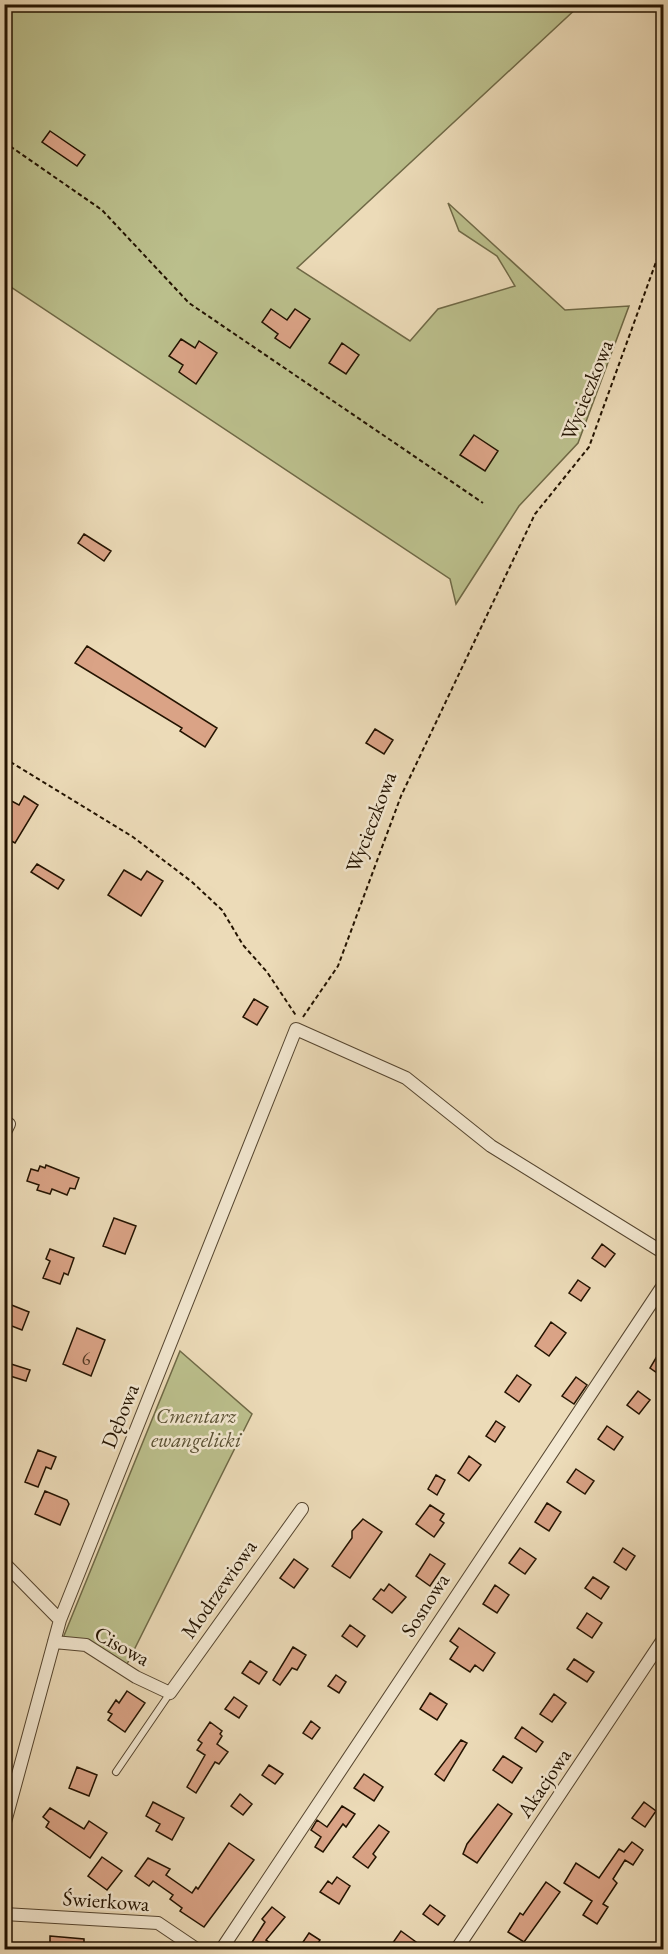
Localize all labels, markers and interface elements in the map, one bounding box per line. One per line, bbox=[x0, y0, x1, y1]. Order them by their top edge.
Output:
street label: Wycieczkowa bbox=[554, 335, 619, 444]
street label: Wycieczkowa bbox=[339, 767, 402, 876]
house number: 6 bbox=[82, 1347, 91, 1370]
street label: Dębowa bbox=[94, 1379, 145, 1452]
park label: Cmentarz ewangelicki bbox=[151, 1402, 242, 1453]
street label: Modrzewiowa bbox=[175, 1533, 263, 1643]
street label: Sosnowa bbox=[394, 1567, 455, 1642]
street label: Cisowa bbox=[90, 1619, 155, 1672]
street label: Akacjowa bbox=[510, 1742, 577, 1823]
street label: Świerkowa bbox=[62, 1884, 151, 1917]

